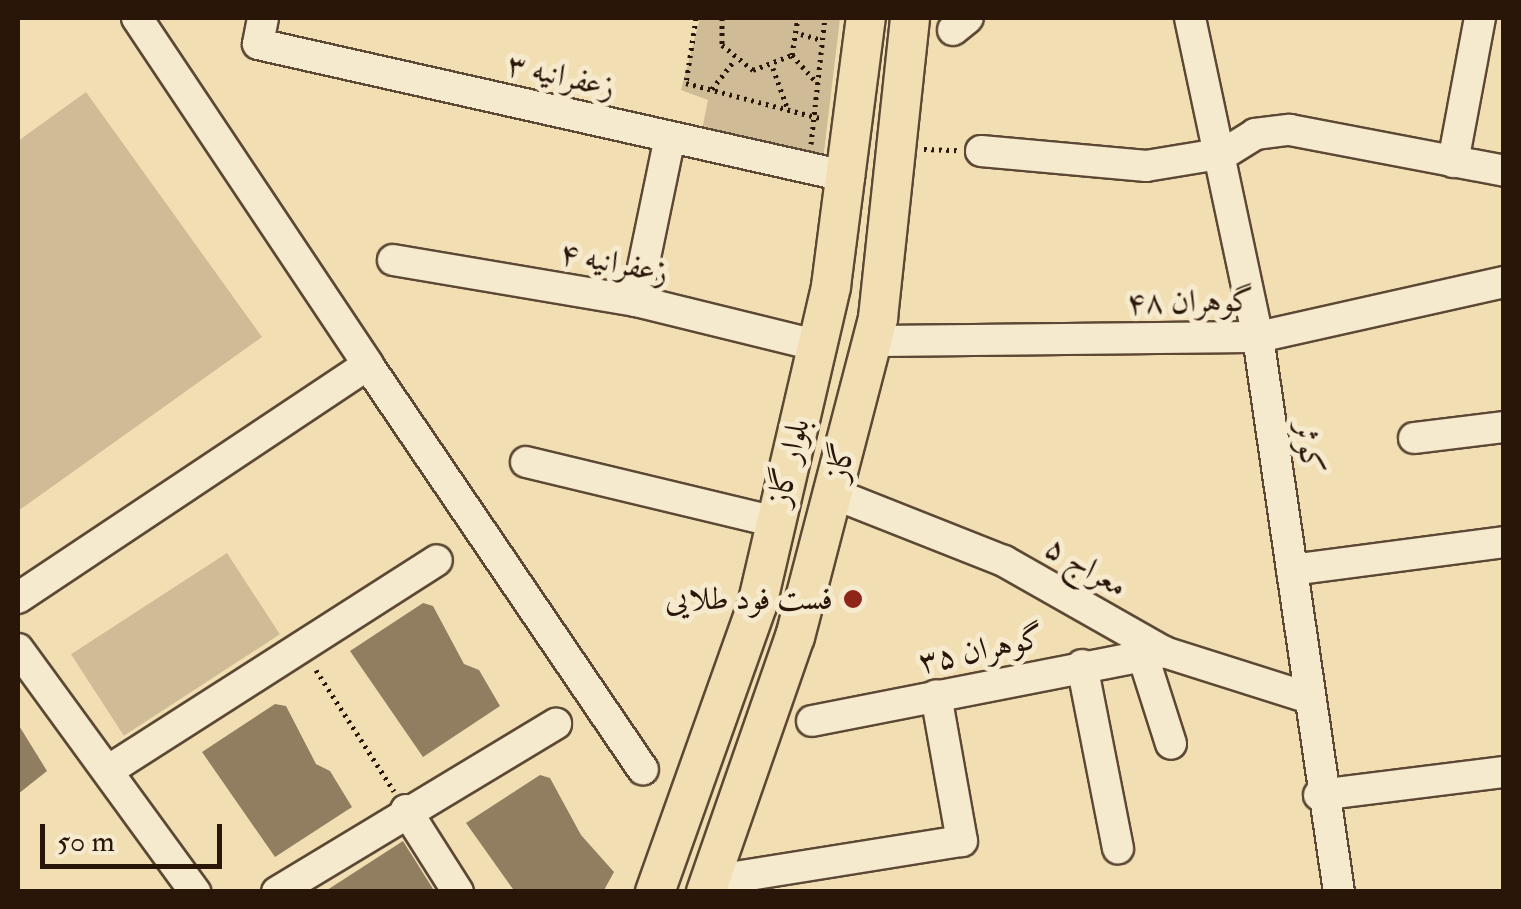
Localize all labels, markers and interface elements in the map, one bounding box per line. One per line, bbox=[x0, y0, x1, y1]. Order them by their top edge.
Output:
street label: زعفرانیه ۳ bbox=[503, 45, 619, 107]
street label: زعفرانیه ۴ bbox=[556, 234, 672, 292]
street label: گوهران ۴۸ bbox=[1126, 282, 1254, 322]
street label: بلوار گاز bbox=[760, 414, 818, 510]
street label: کوثر bbox=[1286, 420, 1332, 476]
street label: گاز bbox=[818, 439, 864, 485]
street label: معراج ۵ bbox=[1038, 528, 1134, 606]
place label: فست فود طلایی bbox=[665, 580, 833, 618]
marker: فست فود طلایی bbox=[842, 588, 864, 610]
street label: گوهران ۳۵ bbox=[915, 618, 1047, 682]
scale bar bbox=[45, 804, 228, 866]
text: 50 m bbox=[57, 823, 115, 860]

